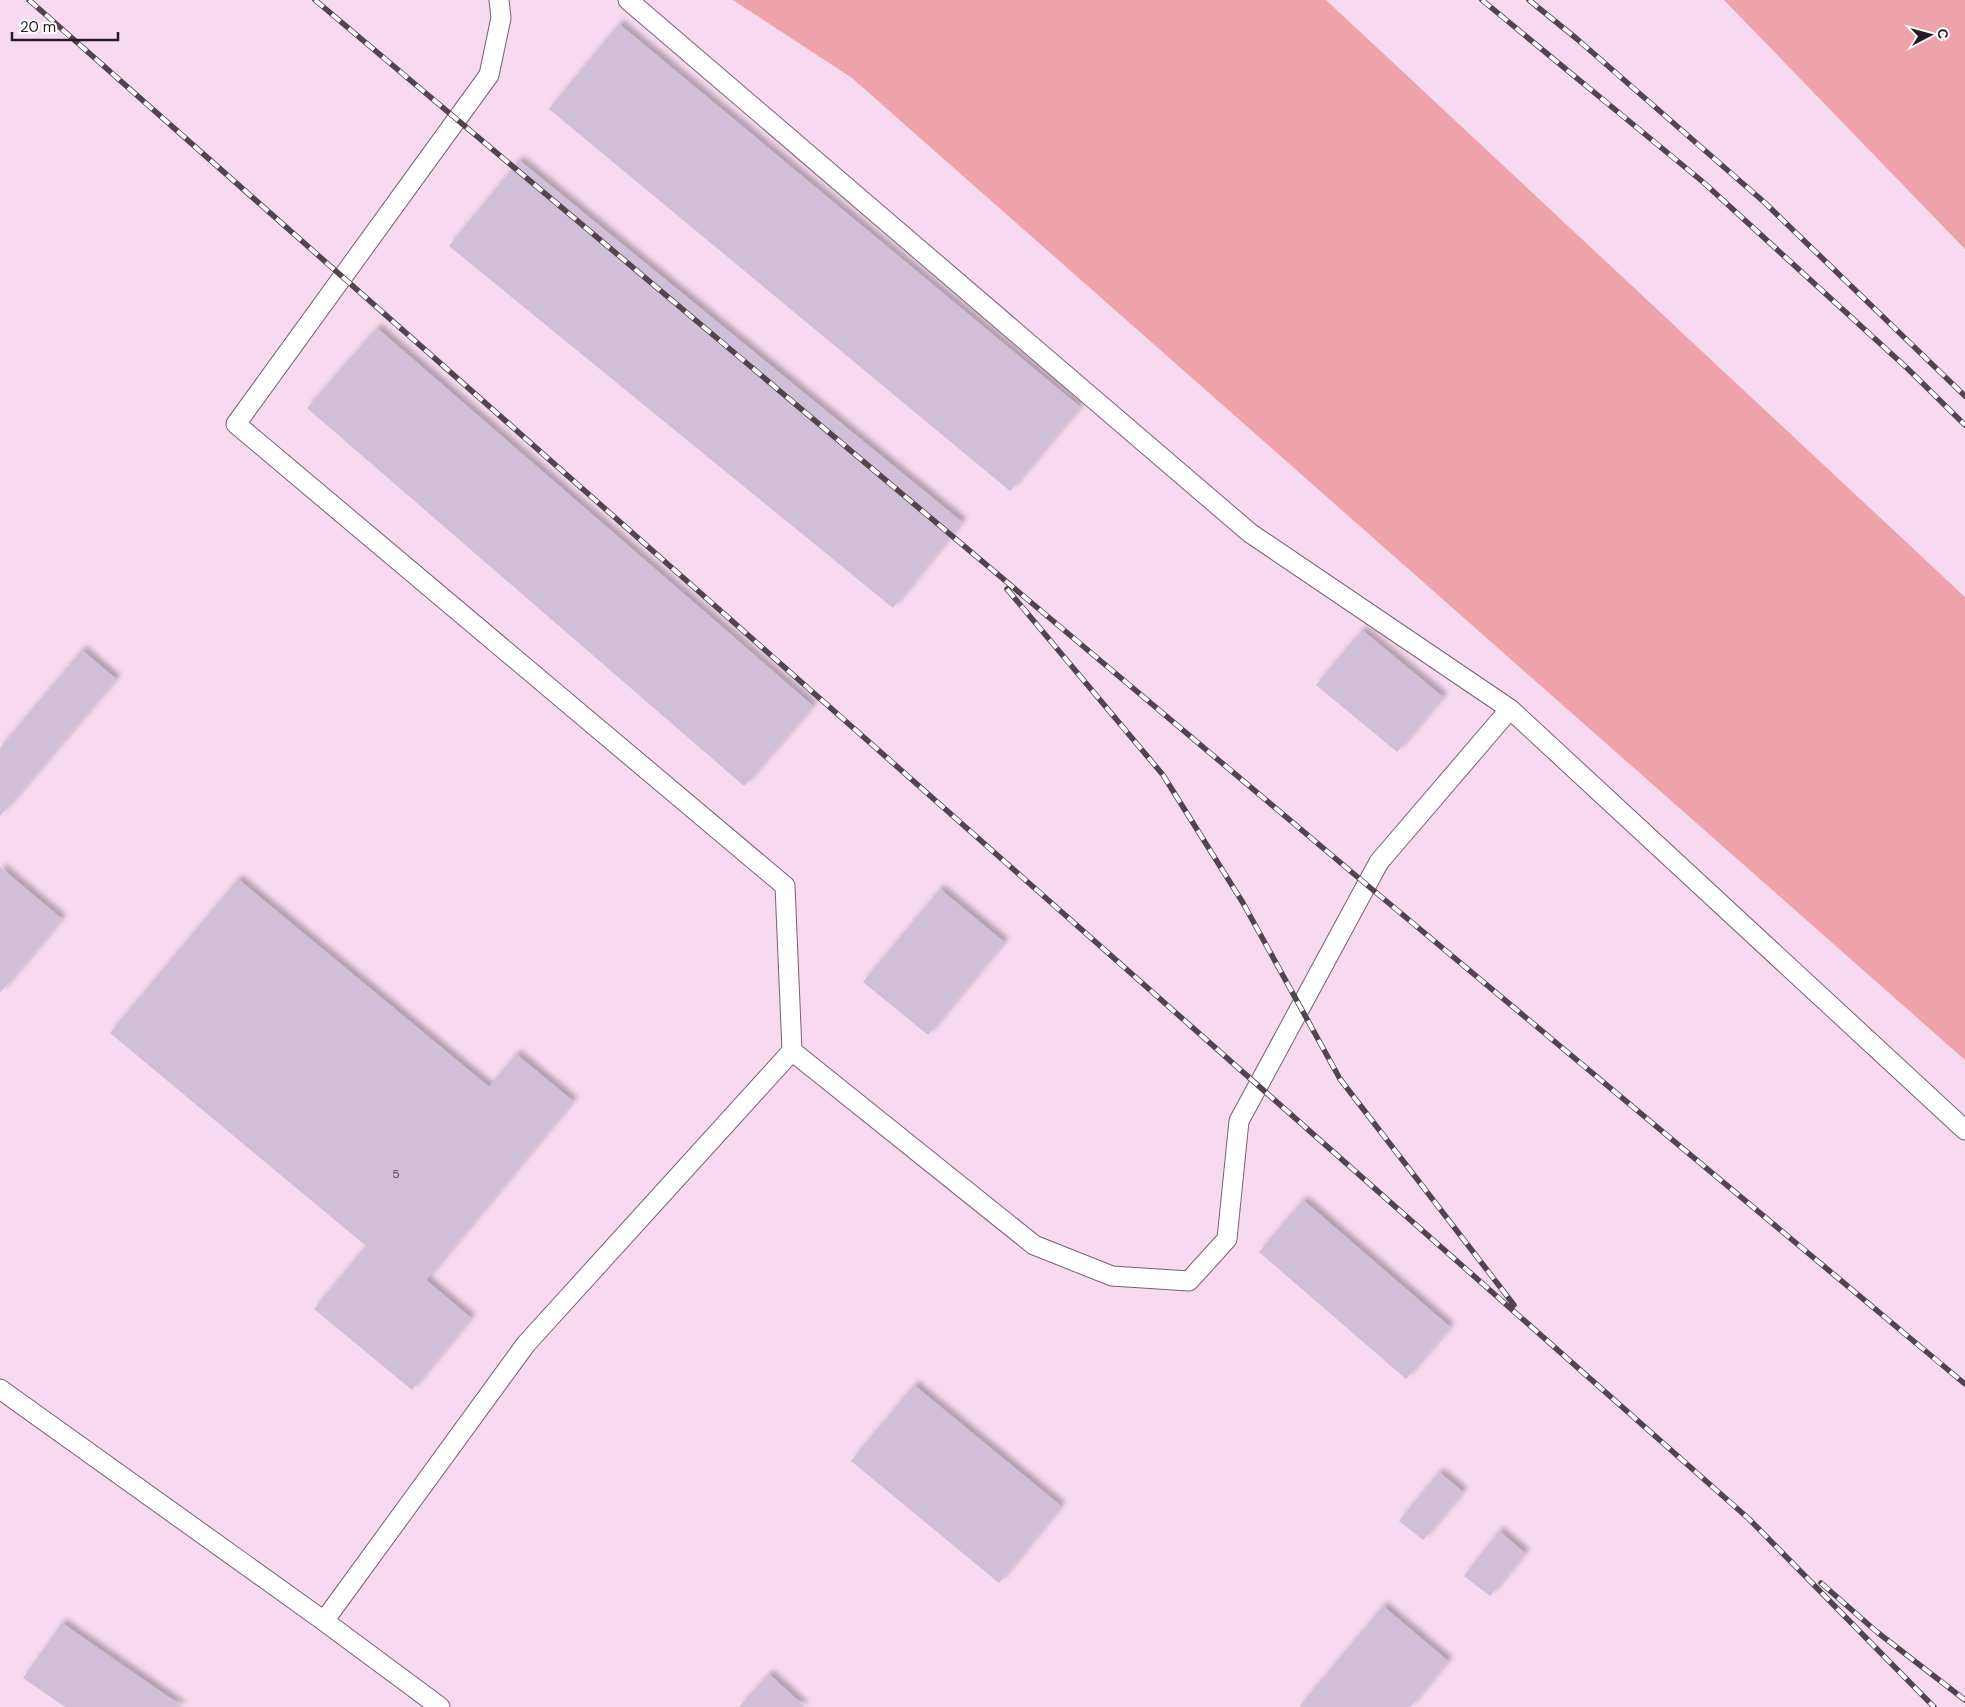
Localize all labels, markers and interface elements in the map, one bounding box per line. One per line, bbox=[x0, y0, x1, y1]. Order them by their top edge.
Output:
scale bar bbox=[12, 10, 119, 42]
north arrow bbox=[1905, 10, 1955, 60]
text: 20 m bbox=[20, 17, 56, 37]
text: С bbox=[1933, 28, 1952, 40]
house number: 5 bbox=[392, 1166, 400, 1182]

